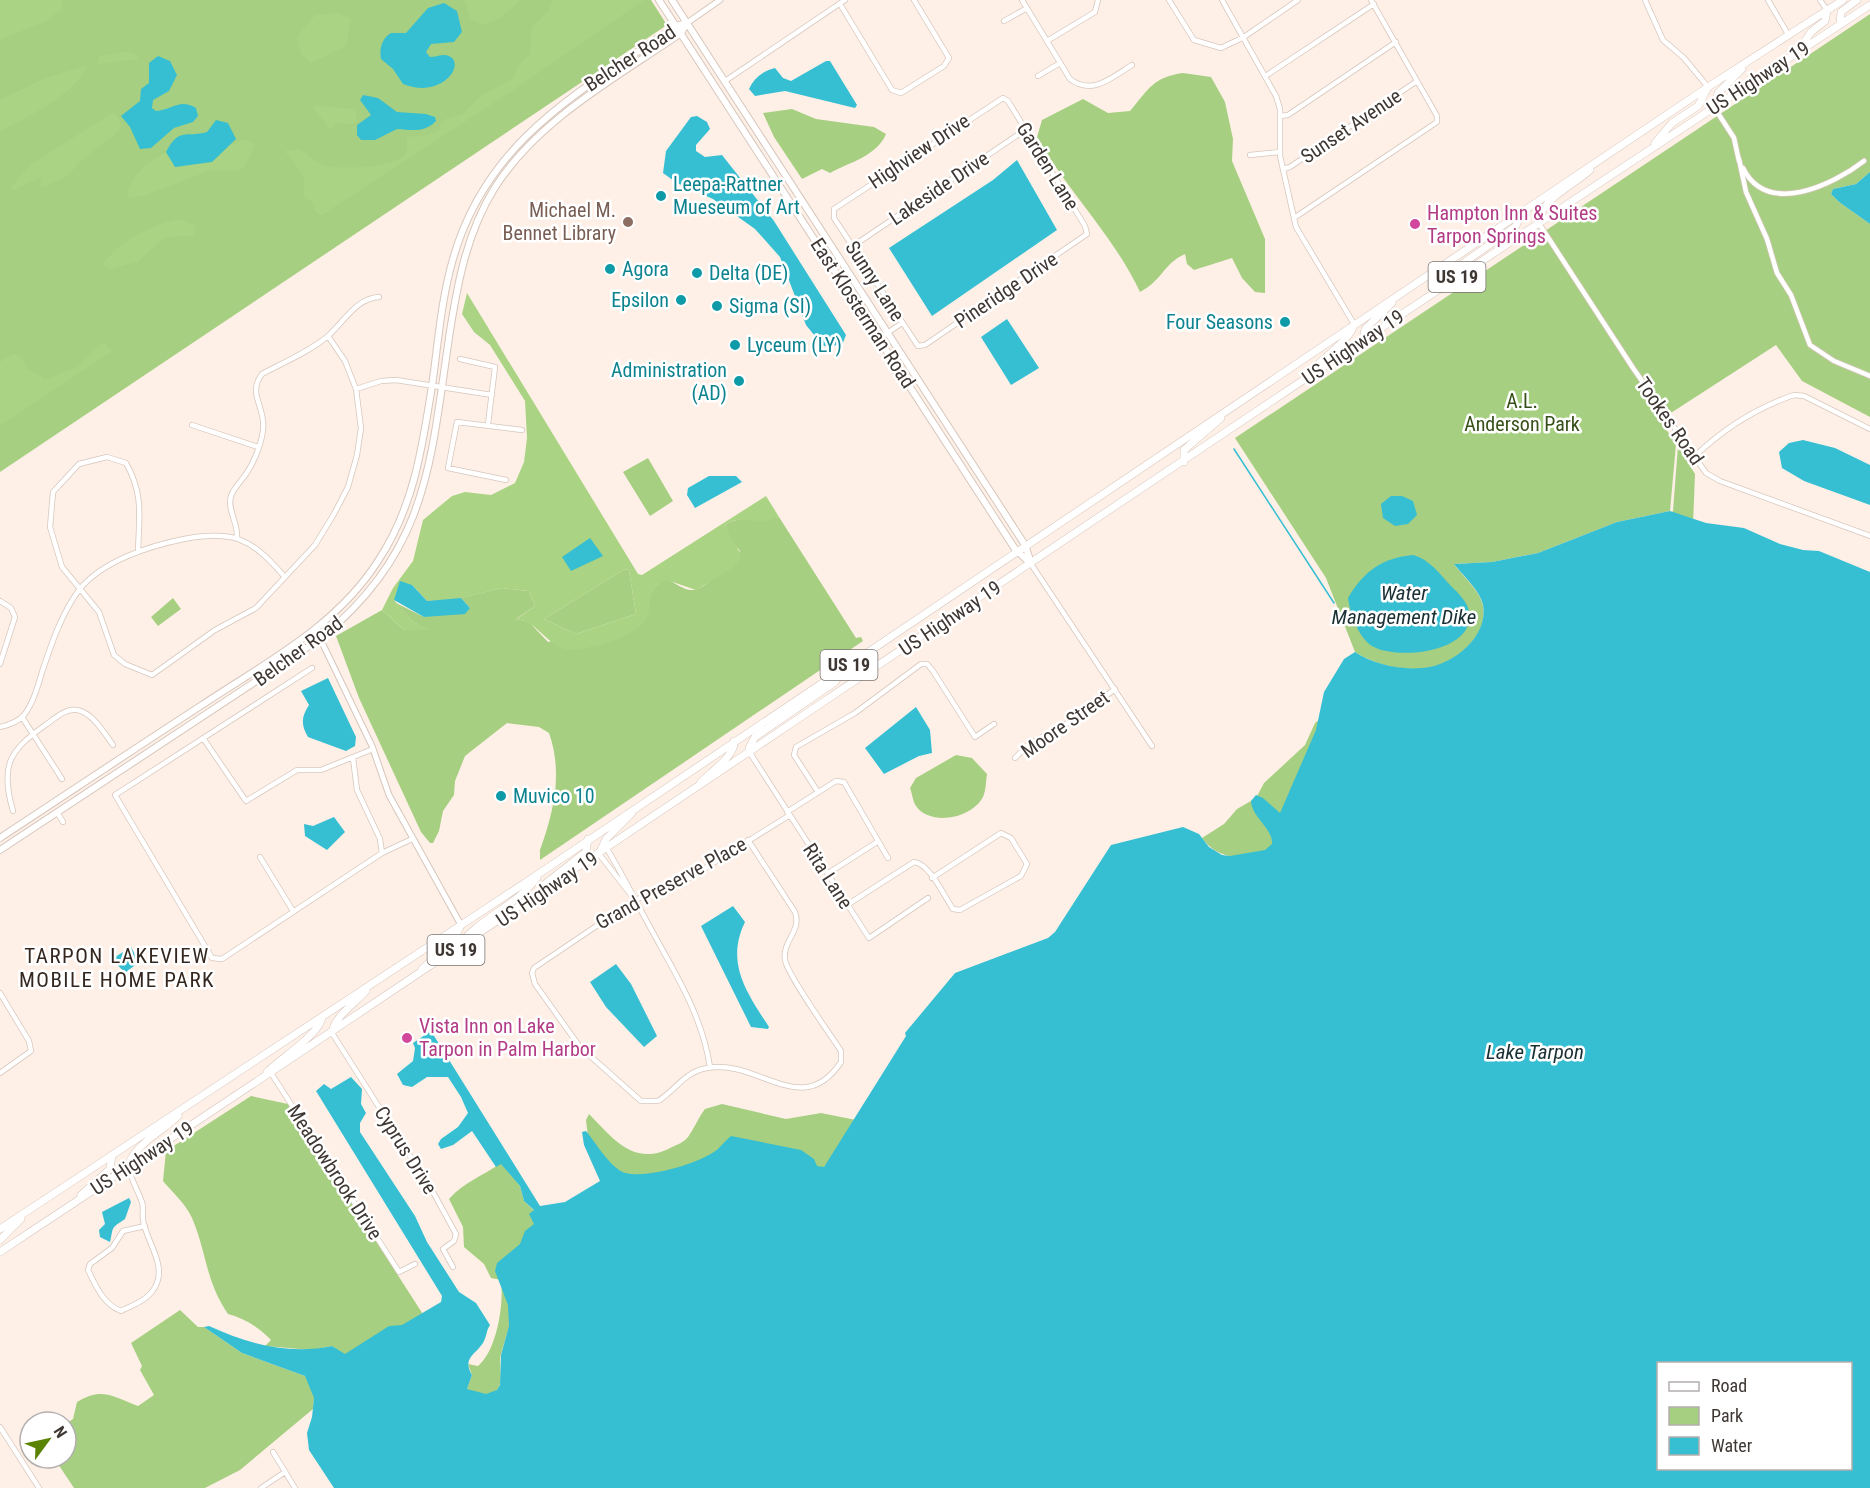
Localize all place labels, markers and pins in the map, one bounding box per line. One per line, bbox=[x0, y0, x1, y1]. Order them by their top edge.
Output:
place label: Leepa-Rattner Mueseum of Art bbox=[673, 172, 800, 219]
marker: Leepa-Rattner Mueseum of Art bbox=[654, 189, 668, 203]
place label: Michael M. Bennet Library bbox=[503, 198, 616, 245]
place label: Hampton Inn & Suites Tarpon Springs bbox=[1427, 201, 1597, 248]
marker: Michael M. Bennet Library bbox=[621, 215, 635, 229]
marker: Hampton Inn & Suites Tarpon Springs bbox=[1408, 217, 1422, 231]
place label: Agora bbox=[622, 257, 669, 281]
place label: Delta (DE) bbox=[709, 261, 788, 285]
marker: Agora bbox=[603, 262, 617, 276]
marker: Delta (DE) bbox=[690, 266, 704, 280]
place label: Epsilon bbox=[611, 288, 669, 312]
marker: Epsilon bbox=[674, 293, 688, 307]
place label: Sigma (SI) bbox=[729, 294, 811, 318]
marker: Sigma (SI) bbox=[710, 299, 724, 313]
place label: Four Seasons bbox=[1166, 310, 1273, 334]
marker: Four Seasons bbox=[1278, 315, 1292, 329]
place label: Lyceum (LY) bbox=[747, 333, 842, 357]
marker: Lyceum (LY) bbox=[728, 338, 742, 352]
place label: Administration (AD) bbox=[611, 358, 727, 405]
marker: Administration (AD) bbox=[732, 374, 746, 388]
place label: Muvico 10 bbox=[513, 784, 595, 808]
marker: Muvico 10 bbox=[494, 789, 508, 803]
place label: Vista Inn on Lake Tarpon in Palm Harbor bbox=[419, 1014, 596, 1061]
marker: Vista Inn on Lake Tarpon in Palm Harbor bbox=[400, 1031, 414, 1045]

